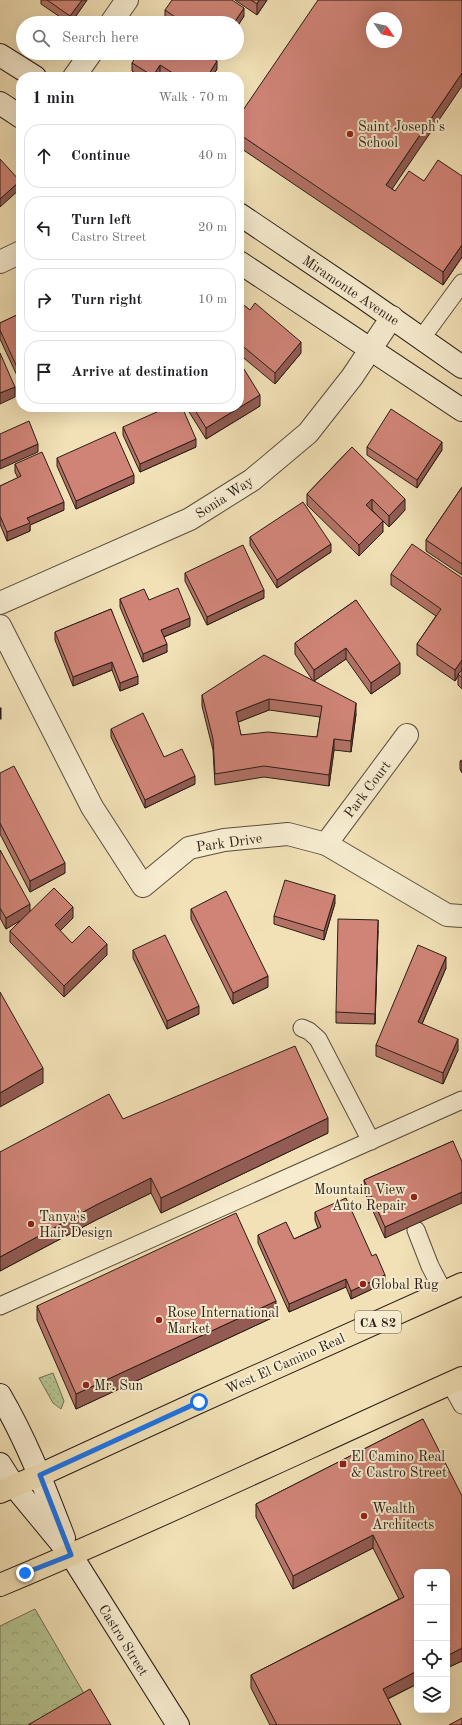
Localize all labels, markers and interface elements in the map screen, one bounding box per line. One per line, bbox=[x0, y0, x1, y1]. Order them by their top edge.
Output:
north arrow bbox=[366, 12, 402, 48]
search box bbox=[16, 16, 244, 60]
icon: search bbox=[30, 27, 52, 49]
text: Search here bbox=[62, 31, 139, 46]
text: 1 min bbox=[32, 90, 75, 107]
text: Walk · 70 m bbox=[159, 91, 228, 104]
place label: Saint Joseph's School bbox=[358, 120, 445, 150]
marker: Saint Joseph's School bbox=[345, 129, 355, 139]
icon: ahead bbox=[33, 145, 55, 167]
text: Continue bbox=[71, 149, 130, 164]
text: 40 m bbox=[198, 149, 227, 162]
text: Turn left bbox=[71, 213, 131, 228]
icon: left bbox=[33, 217, 55, 239]
text: 20 m bbox=[198, 221, 227, 234]
text: Castro Street bbox=[71, 231, 146, 244]
street label: Miramonte Avenue bbox=[299, 253, 401, 328]
icon: right bbox=[33, 289, 55, 311]
text: Turn right bbox=[71, 293, 142, 308]
text: 10 m bbox=[198, 293, 227, 306]
icon: arrive bbox=[33, 361, 55, 383]
text: Arrive at destination bbox=[71, 365, 209, 380]
street label: Sonia Way bbox=[193, 474, 256, 522]
street label: Park Court bbox=[342, 758, 394, 821]
street label: Park Drive bbox=[195, 831, 263, 855]
place label: Mountain View Auto Repair bbox=[314, 1183, 406, 1213]
marker: Mountain View Auto Repair bbox=[409, 1192, 419, 1202]
place label: Tanya's Hair Design bbox=[39, 1210, 113, 1240]
marker: Tanya's Hair Design bbox=[26, 1219, 36, 1229]
place label: Global Rug bbox=[371, 1278, 439, 1292]
marker: Global Rug bbox=[358, 1279, 368, 1289]
place label: Rose International Market bbox=[167, 1306, 279, 1336]
road number: CA 82 bbox=[355, 1311, 401, 1333]
marker: Rose International Market bbox=[154, 1315, 164, 1325]
street label: West El Camino Real bbox=[224, 1331, 347, 1397]
place label: Mr. Sun bbox=[94, 1379, 143, 1393]
marker: Mr. Sun bbox=[81, 1380, 91, 1390]
route start bbox=[190, 1393, 208, 1411]
place label: El Camino Real & Castro Street bbox=[351, 1450, 447, 1480]
marker: El Camino Real & Castro Street bbox=[338, 1459, 348, 1469]
place label: Wealth Architects bbox=[372, 1502, 434, 1532]
marker: Wealth Architects bbox=[359, 1511, 369, 1521]
route end bbox=[16, 1564, 34, 1582]
map controls bbox=[414, 1569, 450, 1713]
button: + bbox=[414, 1569, 450, 1605]
street label: Castro Street bbox=[96, 1602, 151, 1679]
button: − bbox=[414, 1605, 450, 1641]
button: locate bbox=[414, 1641, 450, 1677]
button: layers bbox=[414, 1677, 450, 1713]

